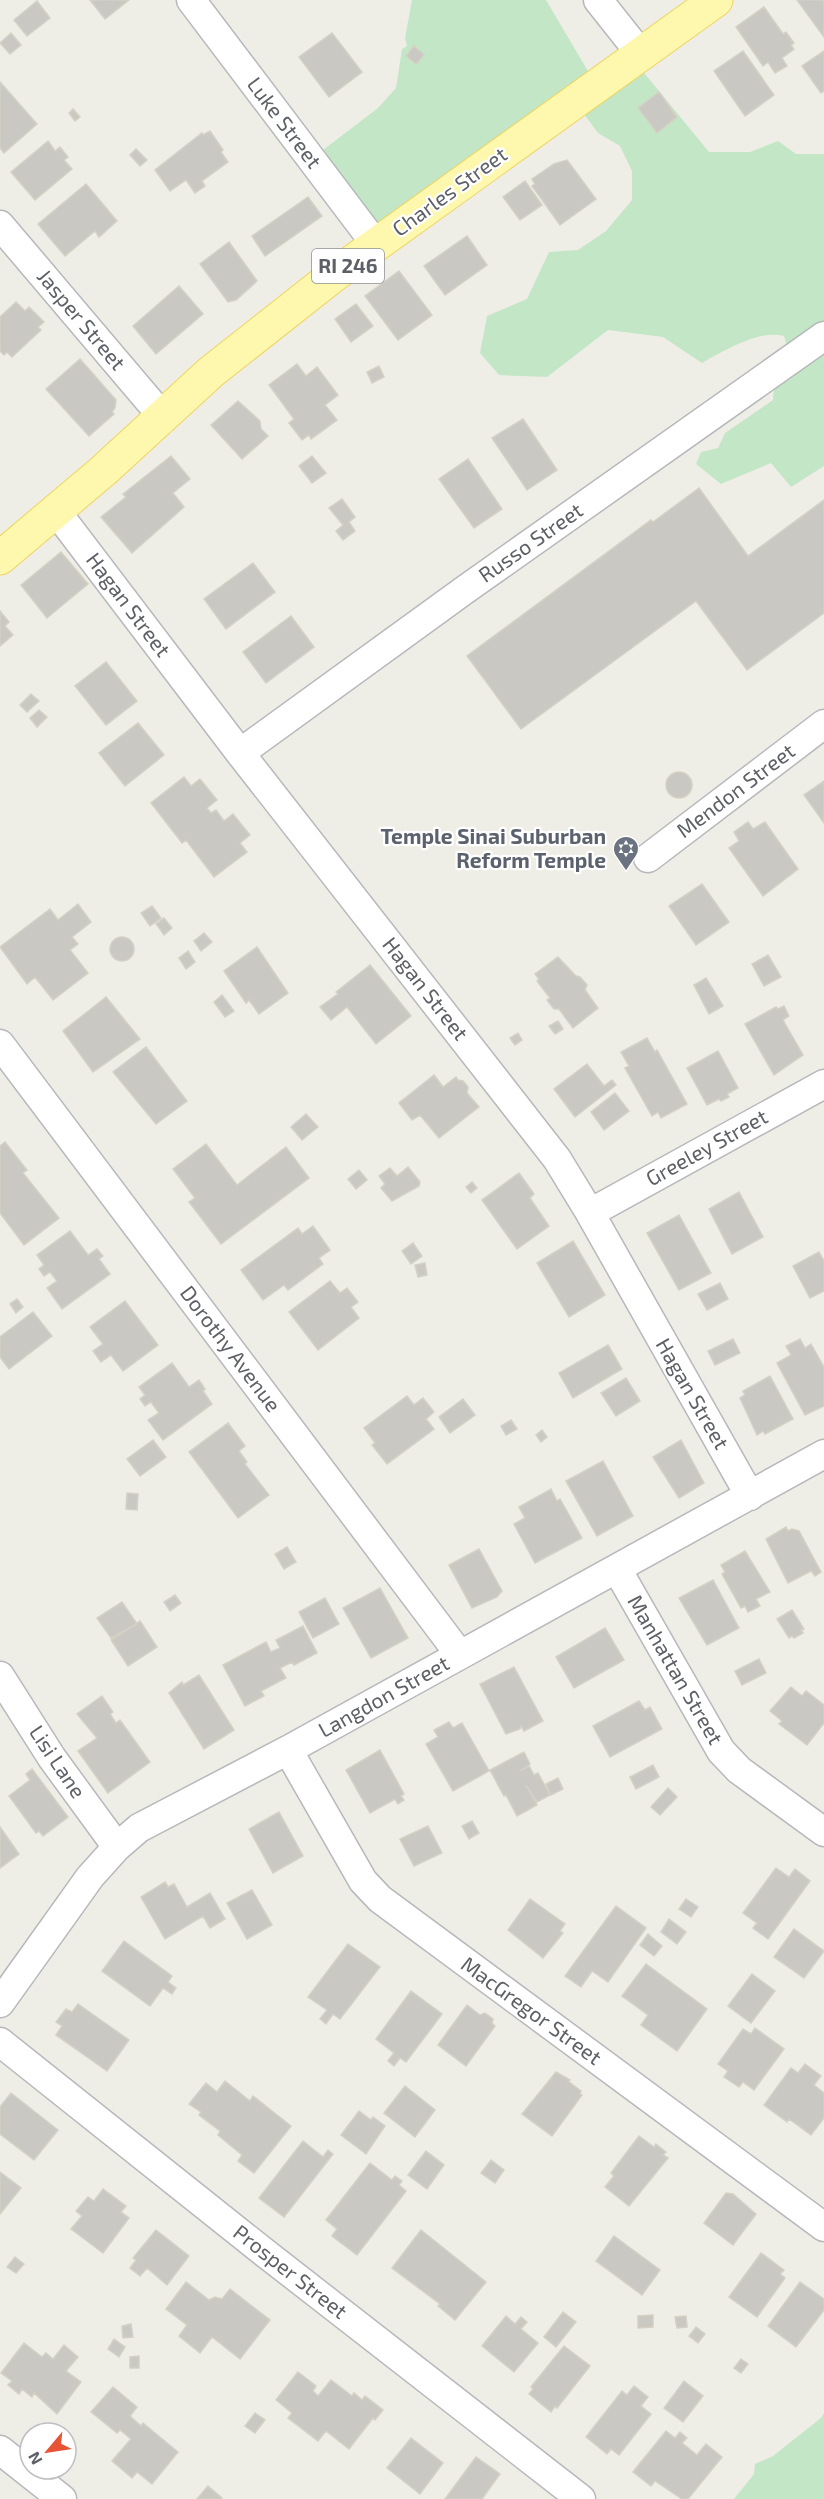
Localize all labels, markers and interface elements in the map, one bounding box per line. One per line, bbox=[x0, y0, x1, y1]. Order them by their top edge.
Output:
street label: Luke Street bbox=[243, 72, 328, 173]
street label: Charles Street bbox=[387, 141, 511, 241]
road number: RI 246 bbox=[312, 249, 384, 283]
street label: Jasper Street bbox=[33, 264, 132, 374]
street label: Russo Street bbox=[473, 497, 587, 587]
street label: Hagan Street bbox=[82, 547, 176, 661]
street label: Mendon Street bbox=[671, 737, 799, 842]
place label: Temple Sinai Suburban Reform Temple bbox=[381, 823, 606, 872]
synagogue icon: Temple Sinai Suburban Reform Temple bbox=[611, 834, 641, 872]
street label: Hagan Street bbox=[378, 932, 474, 1045]
street label: Greeley Street bbox=[641, 1103, 771, 1190]
street label: Dorothy Avenue bbox=[176, 1280, 287, 1416]
street label: Hagan Street bbox=[651, 1333, 735, 1453]
street label: Manhattan Street bbox=[623, 1590, 729, 1749]
street label: Langdon Street bbox=[314, 1650, 453, 1742]
street label: Lisi Lane bbox=[25, 1720, 92, 1802]
street label: MacGregor Street bbox=[457, 1950, 607, 2069]
street label: Prosper Street bbox=[229, 2219, 353, 2323]
north arrow bbox=[18, 2421, 78, 2481]
text: N bbox=[23, 2449, 46, 2468]

